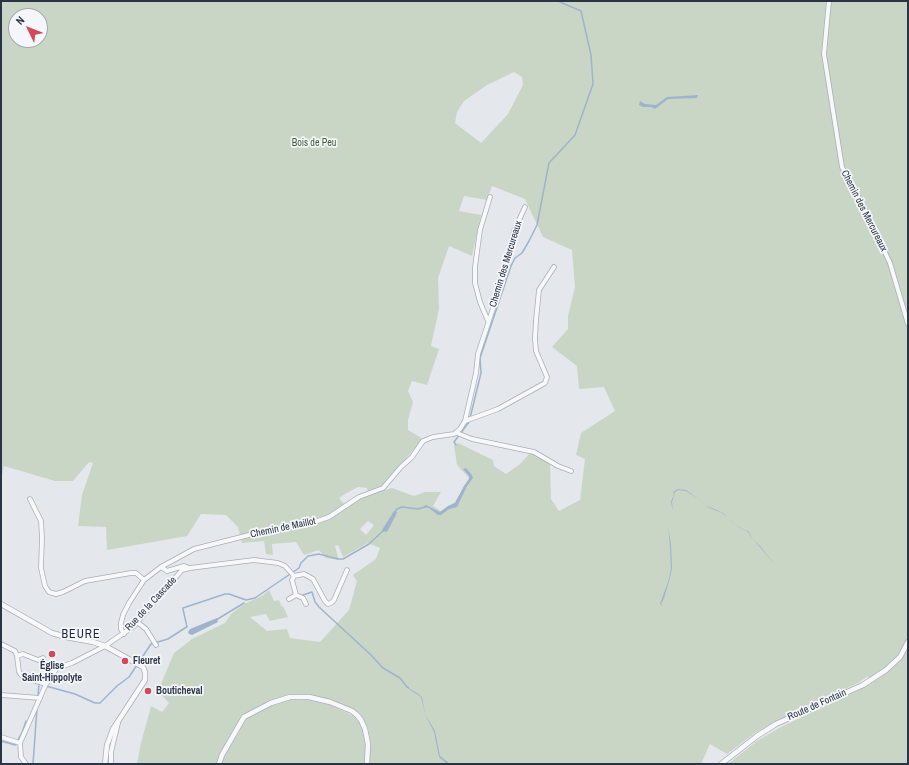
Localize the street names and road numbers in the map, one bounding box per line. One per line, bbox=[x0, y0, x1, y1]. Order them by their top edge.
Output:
street label: Chemin des Mercureaux bbox=[838, 168, 890, 254]
street label: Chemin des Mercureaux bbox=[487, 219, 525, 309]
street label: Chemin de Maillot bbox=[249, 515, 317, 541]
street label: Rue de la Cascade bbox=[123, 574, 179, 634]
street label: Route de Fontain bbox=[786, 687, 848, 723]

